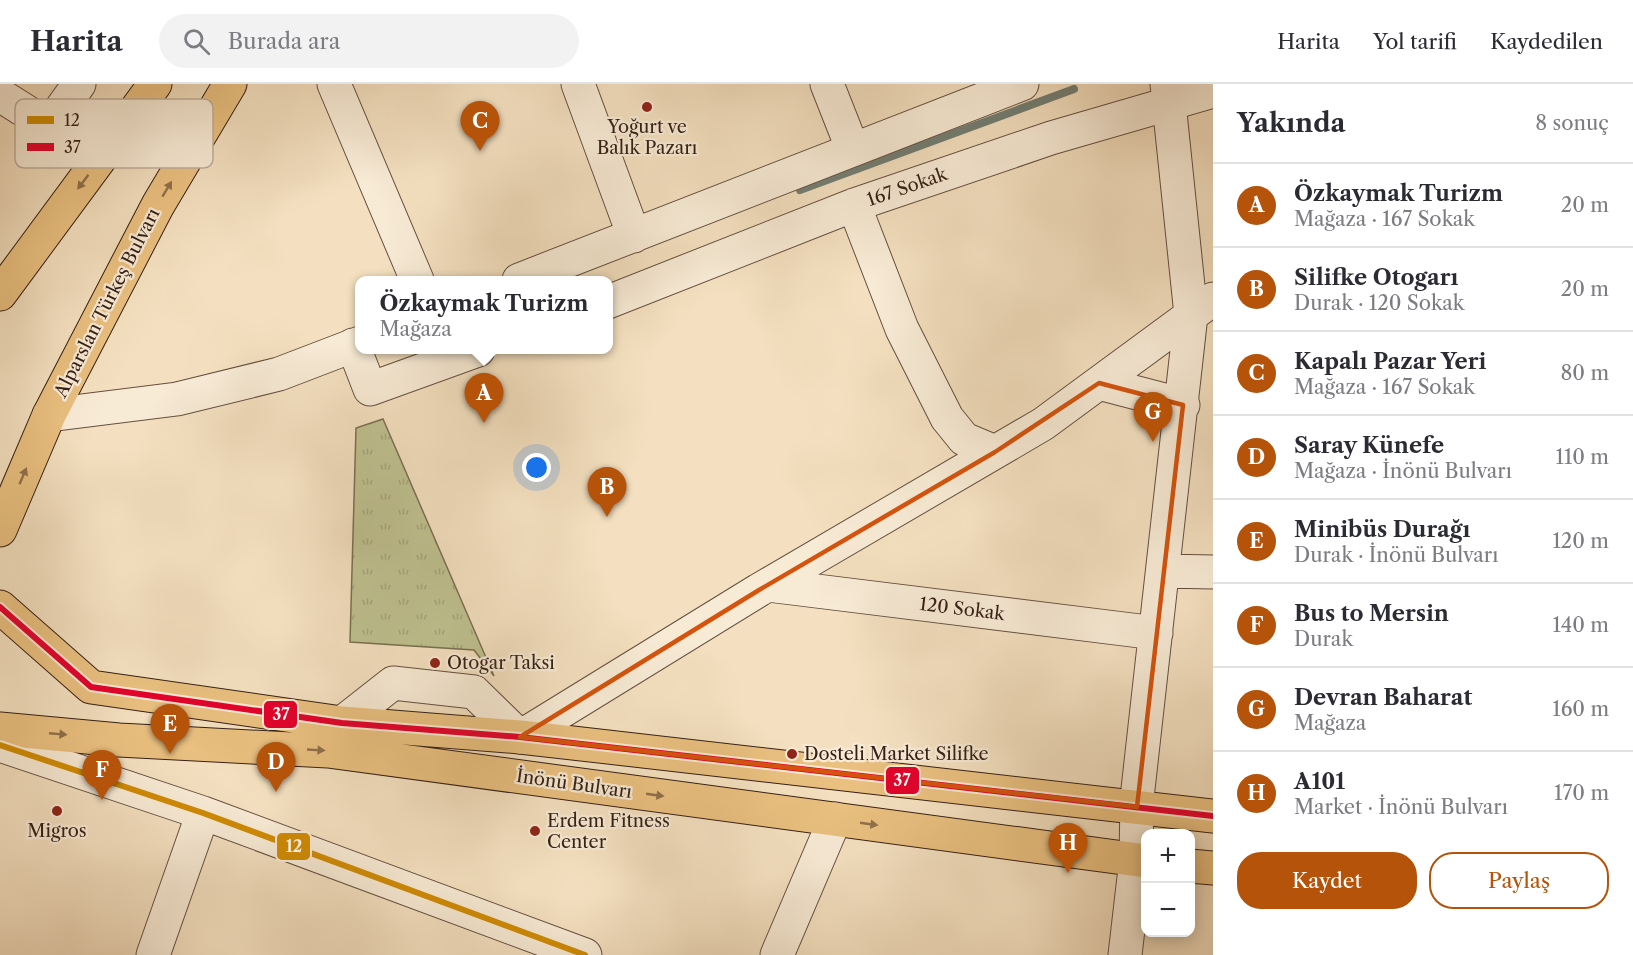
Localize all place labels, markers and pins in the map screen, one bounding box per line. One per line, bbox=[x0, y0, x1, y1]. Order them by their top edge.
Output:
marker: Yoğurt ve Balık Pazarı bbox=[640, 100, 654, 114]
pin: C bbox=[460, 101, 500, 151]
place label: Yoğurt ve Balık Pazarı bbox=[597, 116, 698, 159]
pin: A bbox=[464, 374, 504, 423]
pin: G bbox=[1134, 392, 1172, 442]
pin: B bbox=[588, 468, 626, 517]
place label: Otogar Taksi bbox=[447, 652, 555, 674]
marker: Otogar Taksi bbox=[428, 656, 442, 670]
pin: E bbox=[150, 704, 190, 754]
pin: D bbox=[256, 742, 296, 792]
place label: Dosteli Market Silifke bbox=[804, 743, 989, 765]
marker: Dosteli Market Silifke bbox=[785, 747, 799, 761]
pin: F bbox=[82, 750, 122, 800]
marker: Migros bbox=[50, 804, 64, 818]
place label: Erdem Fitness Center bbox=[547, 810, 670, 853]
place label: Migros bbox=[27, 820, 87, 842]
marker: Erdem Fitness Center bbox=[528, 824, 542, 838]
pin: H bbox=[1048, 824, 1088, 873]

